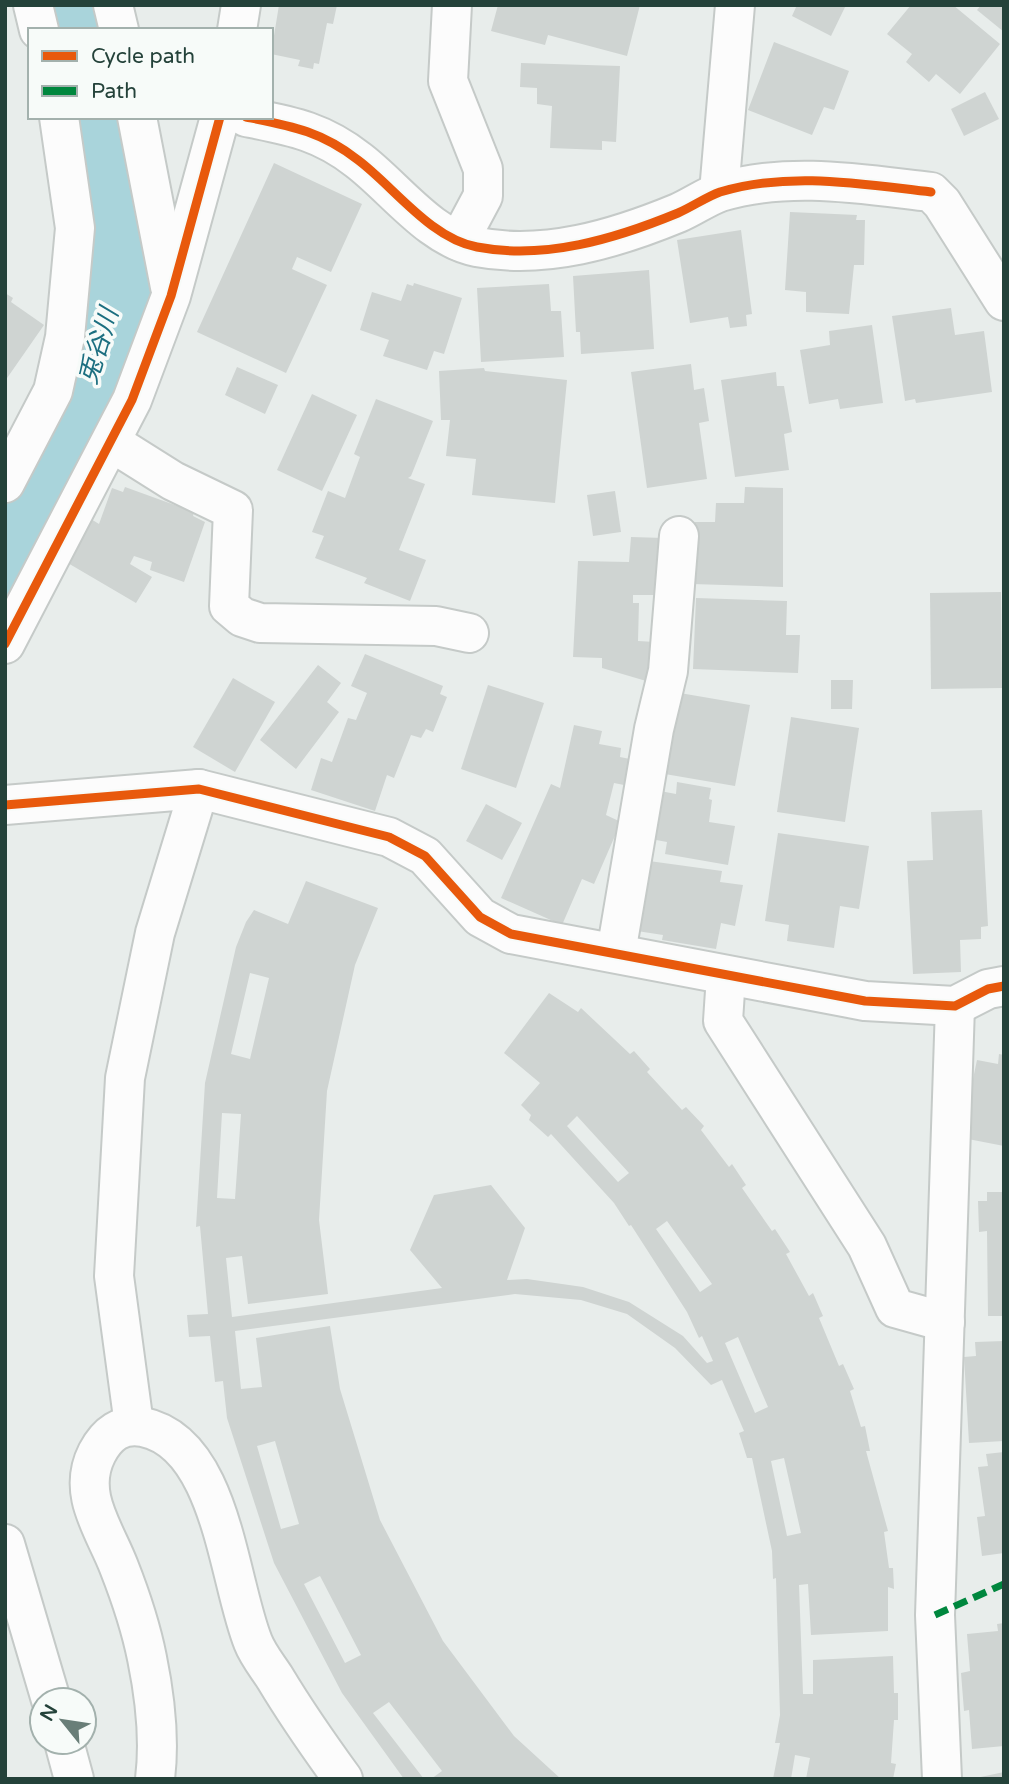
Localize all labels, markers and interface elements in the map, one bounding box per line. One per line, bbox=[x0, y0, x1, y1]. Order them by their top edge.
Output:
legend bbox=[28, 28, 273, 119]
text: Cycle path bbox=[91, 44, 195, 69]
text: Path bbox=[91, 79, 137, 104]
water label: 兎谷川 bbox=[72, 301, 126, 388]
north arrow bbox=[28, 1686, 98, 1756]
text: N bbox=[36, 1701, 62, 1725]

